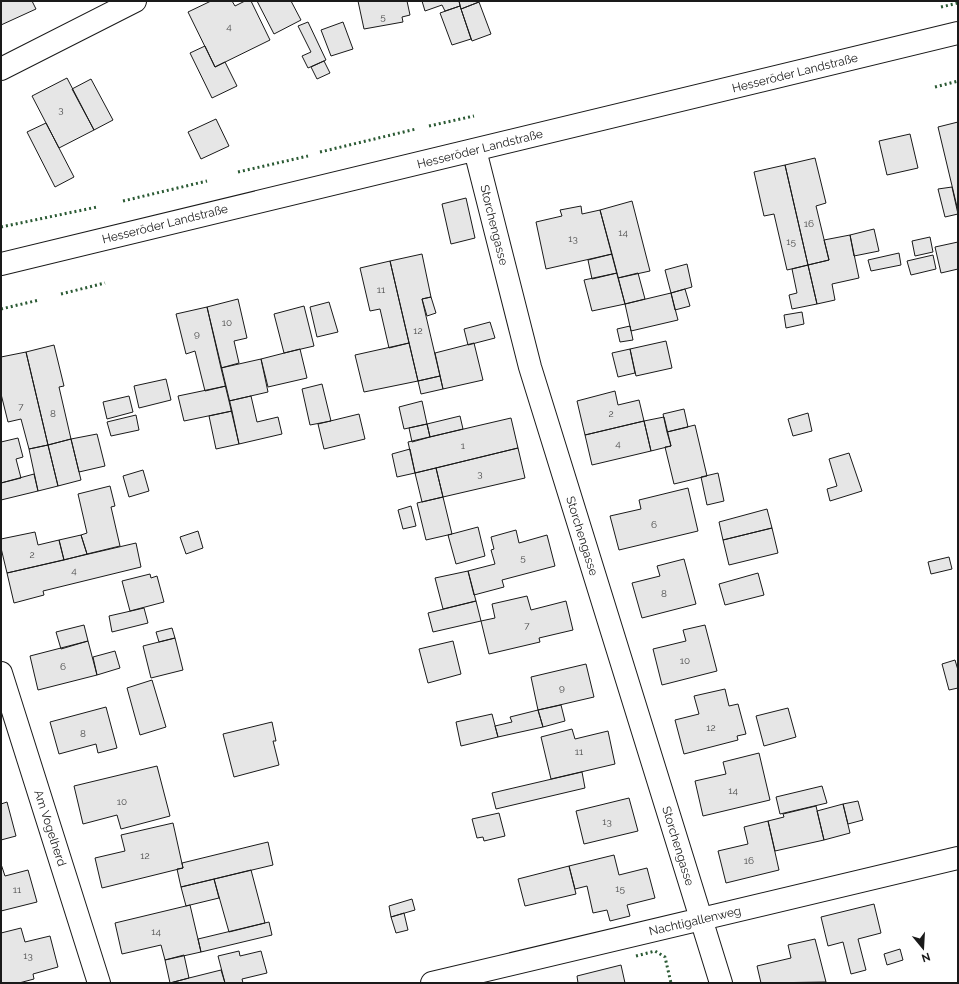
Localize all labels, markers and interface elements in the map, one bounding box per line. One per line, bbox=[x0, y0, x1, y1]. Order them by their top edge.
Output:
house number: 5 bbox=[380, 11, 386, 22]
house number: 4 bbox=[226, 21, 232, 32]
street label: Hesseröder Landstraße bbox=[731, 51, 859, 95]
house number: 3 bbox=[58, 104, 64, 115]
street label: Hesseröder Landstraße bbox=[416, 127, 544, 171]
street label: Storchengasse bbox=[477, 183, 511, 267]
street label: Hesseröder Landstraße bbox=[101, 202, 229, 246]
house number: 16 bbox=[804, 218, 814, 229]
house number: 14 bbox=[618, 227, 628, 238]
house number: 13 bbox=[568, 233, 578, 244]
house number: 15 bbox=[786, 236, 796, 247]
house number: 11 bbox=[377, 284, 386, 295]
house number: 10 bbox=[222, 317, 232, 328]
house number: 12 bbox=[413, 325, 423, 336]
house number: 9 bbox=[194, 328, 200, 339]
house number: 7 bbox=[18, 401, 24, 412]
house number: 8 bbox=[50, 408, 56, 419]
house number: 2 bbox=[608, 408, 614, 419]
house number: 4 bbox=[615, 438, 621, 449]
house number: 1 bbox=[461, 440, 466, 451]
house number: 3 bbox=[477, 468, 483, 479]
street label: Storchengasse bbox=[563, 495, 601, 577]
house number: 6 bbox=[651, 519, 657, 530]
house number: 2 bbox=[29, 549, 35, 560]
house number: 5 bbox=[520, 552, 526, 563]
house number: 4 bbox=[71, 565, 77, 576]
house number: 8 bbox=[661, 588, 667, 599]
house number: 7 bbox=[524, 620, 530, 631]
house number: 10 bbox=[680, 655, 690, 666]
house number: 6 bbox=[60, 661, 66, 672]
house number: 9 bbox=[559, 682, 565, 693]
house number: 12 bbox=[706, 722, 716, 733]
house number: 8 bbox=[80, 728, 86, 739]
house number: 11 bbox=[575, 746, 584, 757]
house number: 14 bbox=[728, 785, 738, 796]
street label: Am Vogelherd bbox=[31, 788, 69, 868]
house number: 10 bbox=[117, 796, 127, 807]
street label: Storchengasse bbox=[659, 805, 697, 887]
house number: 13 bbox=[602, 816, 612, 827]
house number: 12 bbox=[140, 850, 150, 861]
house number: 16 bbox=[744, 855, 754, 866]
house number: 15 bbox=[615, 883, 625, 894]
house number: 11 bbox=[13, 884, 22, 895]
street label: Nachtigallenweg bbox=[647, 904, 743, 938]
house number: 14 bbox=[151, 926, 161, 937]
north arrow bbox=[903, 928, 943, 968]
house number: 13 bbox=[23, 950, 33, 961]
text: N bbox=[920, 950, 932, 965]

